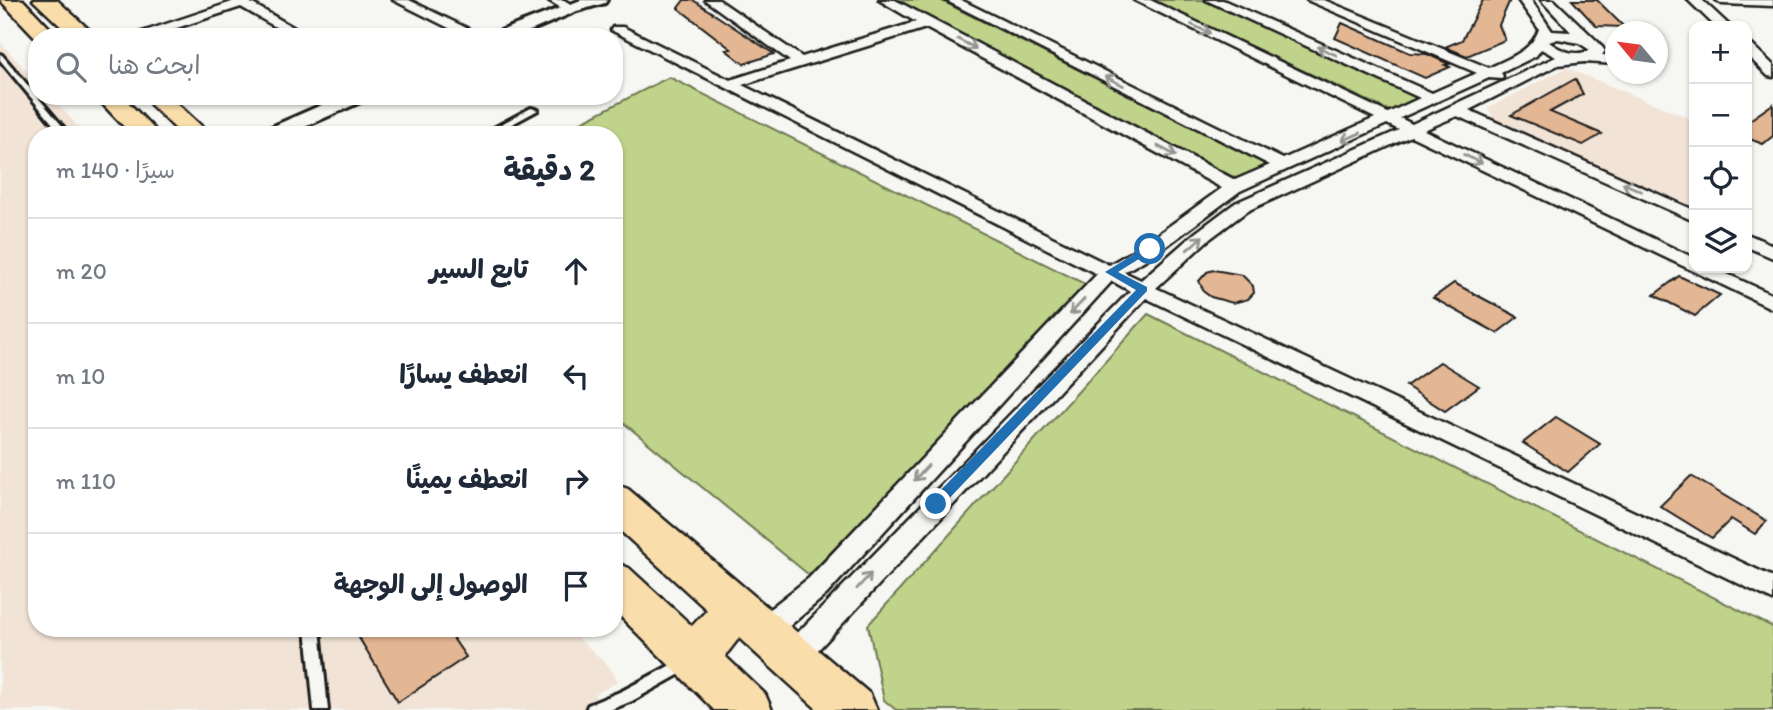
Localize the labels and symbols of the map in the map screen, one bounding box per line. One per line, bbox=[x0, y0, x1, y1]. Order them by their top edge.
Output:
north arrow bbox=[1605, 21, 1668, 84]
one-way arrow bbox=[1190, 23, 1211, 37]
one-way arrow bbox=[956, 37, 976, 51]
one-way arrow bbox=[1317, 44, 1338, 57]
one-way arrow bbox=[1104, 73, 1125, 87]
one-way arrow bbox=[1340, 131, 1362, 144]
one-way arrow bbox=[1156, 145, 1177, 159]
one-way arrow bbox=[1462, 152, 1483, 166]
one-way arrow bbox=[1622, 180, 1643, 194]
route start bbox=[1134, 233, 1165, 264]
one-way arrow bbox=[1185, 235, 1203, 251]
one-way arrow bbox=[1068, 298, 1085, 315]
one-way arrow bbox=[913, 464, 930, 481]
route end bbox=[920, 488, 951, 519]
one-way arrow bbox=[856, 573, 873, 590]

